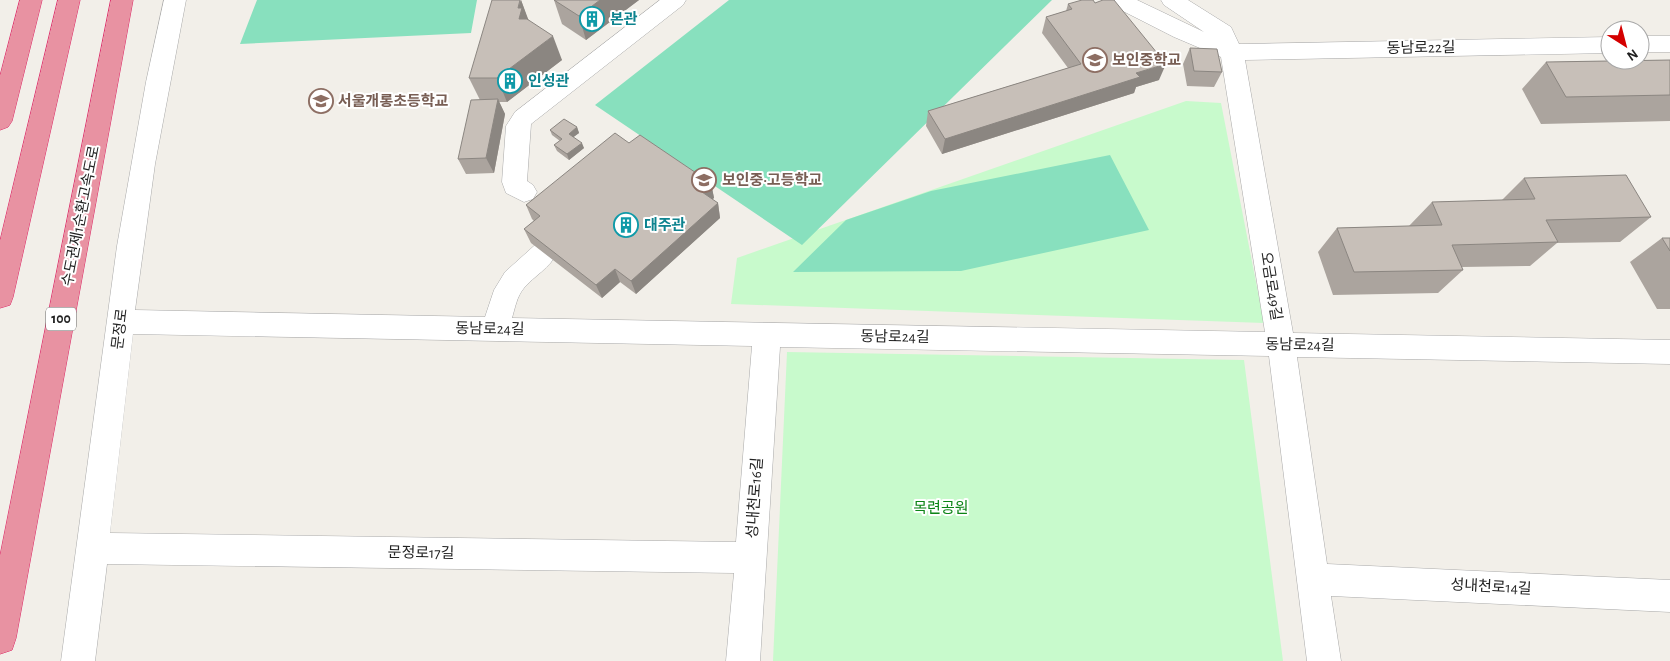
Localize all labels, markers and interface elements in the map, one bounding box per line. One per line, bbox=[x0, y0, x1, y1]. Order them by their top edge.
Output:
building icon: 본관 bbox=[579, 6, 605, 32]
place label: 본관 bbox=[610, 11, 638, 27]
north arrow bbox=[1600, 20, 1650, 70]
street label: 동남로22길 bbox=[1386, 39, 1456, 56]
text: N bbox=[1624, 46, 1640, 63]
school or university icon: 보인중학교 bbox=[1082, 47, 1108, 73]
place label: 보인중학교 bbox=[1112, 51, 1181, 68]
building icon: 인성관 bbox=[497, 68, 523, 94]
place label: 인성관 bbox=[528, 73, 570, 89]
school or university icon: 서울개롱초등학교 bbox=[308, 88, 334, 114]
place label: 서울개롱초등학교 bbox=[338, 92, 449, 109]
street label: 수도권제1순환고속도로 bbox=[58, 144, 102, 288]
school or university icon: 보인중·고등학교 bbox=[691, 167, 717, 193]
place label: 보인중·고등학교 bbox=[722, 171, 822, 188]
building icon: 대주관 bbox=[613, 212, 639, 238]
place label: 대주관 bbox=[644, 217, 686, 233]
street label: 오금로49길 bbox=[1258, 250, 1285, 321]
street label: 문정로 bbox=[109, 307, 130, 350]
road number: 100 bbox=[46, 308, 76, 330]
street label: 동남로24길 bbox=[455, 320, 525, 337]
street label: 동남로24길 bbox=[860, 328, 930, 345]
street label: 동남로24길 bbox=[1265, 336, 1335, 353]
street label: 성내천로16길 bbox=[743, 457, 765, 539]
park label: 목련공원 bbox=[913, 500, 969, 516]
street label: 문정로17길 bbox=[388, 544, 454, 561]
street label: 성내천로14길 bbox=[1450, 575, 1532, 597]

